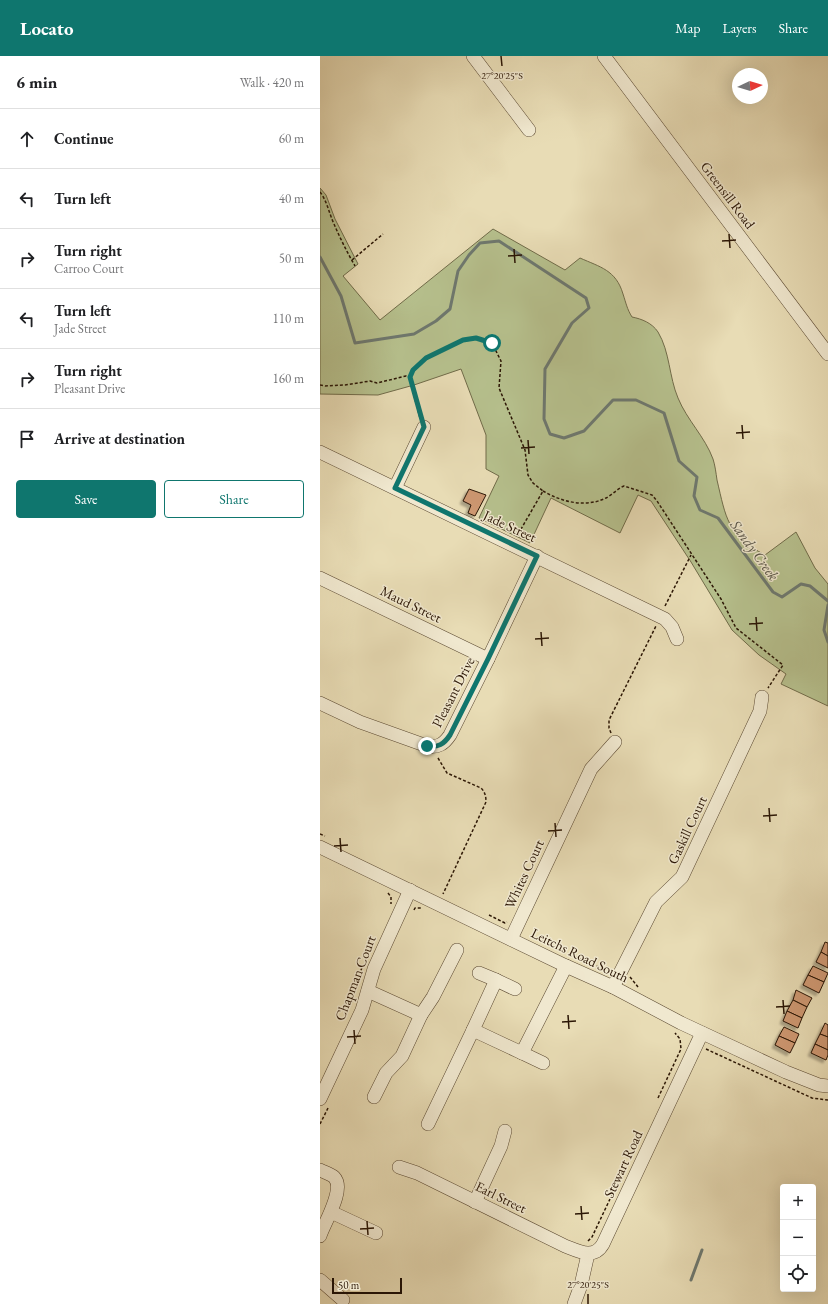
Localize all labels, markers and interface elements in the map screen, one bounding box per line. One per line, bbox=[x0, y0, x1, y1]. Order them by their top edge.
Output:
text: Locato bbox=[20, 16, 74, 41]
text: Map bbox=[675, 19, 700, 37]
text: Layers bbox=[722, 19, 757, 37]
text: Share bbox=[779, 19, 808, 37]
north arrow bbox=[732, 68, 768, 104]
text: 27°20'25"S bbox=[481, 69, 523, 82]
text: 6 min bbox=[16, 71, 57, 93]
text: Walk · 420 m bbox=[240, 74, 304, 91]
icon: ahead bbox=[16, 128, 38, 150]
text: Continue bbox=[54, 129, 114, 148]
text: 60 m bbox=[279, 130, 304, 147]
street label: Greensill Road bbox=[697, 158, 760, 233]
icon: left bbox=[16, 188, 38, 210]
text: Turn left bbox=[54, 189, 111, 208]
text: 40 m bbox=[279, 190, 304, 207]
text: Turn right bbox=[54, 241, 122, 260]
icon: right bbox=[16, 248, 38, 270]
text: 50 m bbox=[279, 250, 304, 267]
text: Carroo Court bbox=[54, 260, 124, 277]
text: Turn left bbox=[54, 301, 111, 320]
icon: left bbox=[16, 308, 38, 330]
text: 110 m bbox=[273, 310, 304, 327]
text: Jade Street bbox=[54, 320, 106, 337]
route start bbox=[483, 334, 501, 352]
text: Turn right bbox=[54, 361, 122, 380]
icon: right bbox=[16, 368, 38, 390]
text: 160 m bbox=[273, 370, 304, 387]
text: Pleasant Drive bbox=[54, 380, 125, 397]
icon: arrive bbox=[16, 428, 38, 450]
text: Arrive at destination bbox=[54, 429, 185, 448]
button: Save bbox=[16, 480, 156, 518]
button: Share bbox=[164, 480, 304, 518]
street label: Jade Street bbox=[480, 505, 540, 546]
water label: Sandy Creek bbox=[726, 515, 784, 584]
street label: Maud Street bbox=[377, 581, 445, 627]
street label: Pleasant Drive bbox=[428, 653, 479, 730]
route end bbox=[418, 737, 436, 755]
street label: Gaskill Court bbox=[663, 793, 711, 867]
street label: Whites Court bbox=[500, 836, 548, 911]
street label: Leitchs Road South bbox=[528, 924, 632, 986]
street label: Chapman Court bbox=[330, 932, 380, 1023]
street label: Stewart Road bbox=[600, 1127, 647, 1201]
street label: Earl Street bbox=[472, 1177, 530, 1217]
map controls bbox=[780, 1184, 816, 1292]
button: + bbox=[780, 1184, 816, 1220]
button: − bbox=[780, 1220, 816, 1256]
button: locate bbox=[780, 1256, 816, 1292]
scale bar bbox=[332, 1276, 402, 1295]
text: 50 m bbox=[338, 1278, 359, 1292]
text: 27°20'25"S bbox=[567, 1278, 609, 1291]

